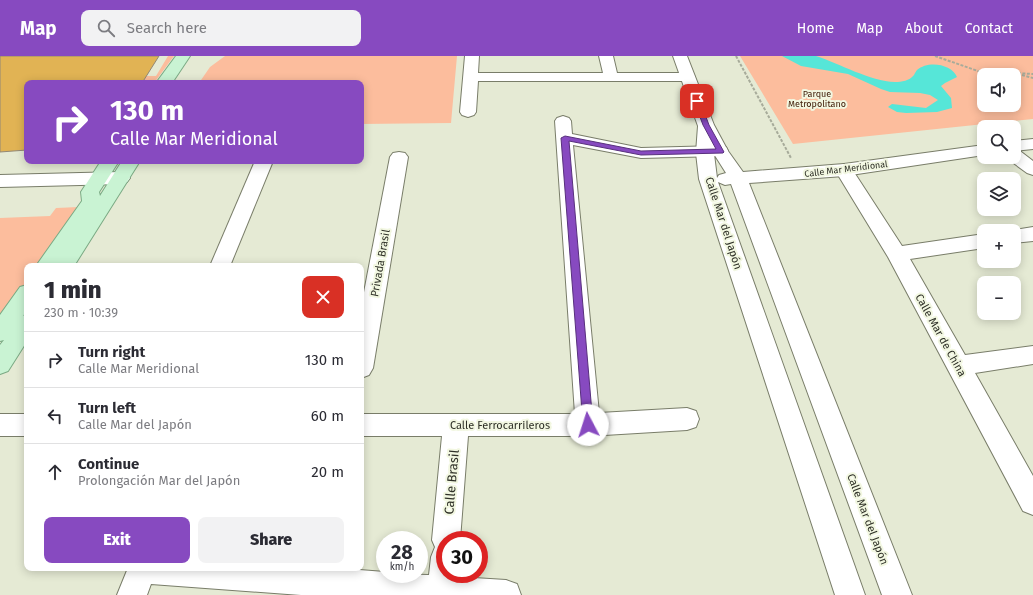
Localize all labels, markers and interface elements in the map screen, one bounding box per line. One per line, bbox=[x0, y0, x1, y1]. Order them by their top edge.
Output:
search box bbox=[81, 10, 361, 46]
text: Map bbox=[20, 17, 57, 40]
icon: search bbox=[95, 17, 117, 39]
text: Search here bbox=[127, 19, 207, 37]
text: Home bbox=[797, 20, 834, 37]
text: Map bbox=[856, 20, 883, 37]
text: About bbox=[905, 20, 943, 37]
text: Contact bbox=[965, 20, 1013, 37]
map controls bbox=[977, 68, 1021, 320]
button: sound bbox=[977, 68, 1021, 112]
pin bbox=[680, 84, 714, 118]
park label: Parque Metropolitano bbox=[788, 89, 846, 109]
icon: arrive bbox=[686, 90, 708, 112]
text: 130 m bbox=[110, 94, 184, 127]
icon: right bbox=[44, 96, 96, 148]
button: search bbox=[977, 120, 1021, 164]
text: Calle Mar Meridional bbox=[110, 128, 278, 150]
street label: Calle Mar Meridional bbox=[804, 159, 889, 179]
button: layers bbox=[977, 172, 1021, 216]
street label: Calle Mar del Japón bbox=[702, 175, 745, 271]
button: + bbox=[977, 224, 1021, 268]
street label: Privada Brasil bbox=[368, 228, 393, 298]
text: 1 min bbox=[44, 276, 102, 304]
button: close bbox=[302, 276, 344, 318]
button: − bbox=[977, 276, 1021, 320]
street label: Calle Mar de China bbox=[912, 292, 969, 379]
text: 230 m · 10:39 bbox=[44, 305, 118, 320]
text: Turn right bbox=[78, 343, 145, 361]
icon: right bbox=[44, 349, 66, 371]
text: 130 m bbox=[305, 351, 344, 369]
text: Calle Mar Meridional bbox=[78, 361, 199, 376]
text: Turn left bbox=[78, 399, 136, 417]
position arrow bbox=[567, 404, 609, 446]
icon: left bbox=[44, 405, 66, 427]
text: 60 m bbox=[311, 407, 344, 425]
text: Calle Mar del Japón bbox=[78, 417, 192, 432]
street label: Calle Ferrocarrileros bbox=[450, 419, 550, 432]
street label: Calle Brasil bbox=[441, 449, 462, 515]
text: Continue bbox=[78, 455, 139, 473]
icon: ahead bbox=[44, 461, 66, 483]
text: 20 m bbox=[311, 463, 344, 481]
street label: Calle Mar del Japón bbox=[844, 472, 891, 567]
text: Prolongación Mar del Japón bbox=[78, 473, 240, 488]
button: Exit bbox=[44, 517, 190, 563]
button: Share bbox=[198, 517, 344, 563]
speed limit sign: 30 bbox=[436, 531, 488, 583]
text: 28 bbox=[391, 540, 413, 564]
text: km/h bbox=[390, 561, 414, 573]

